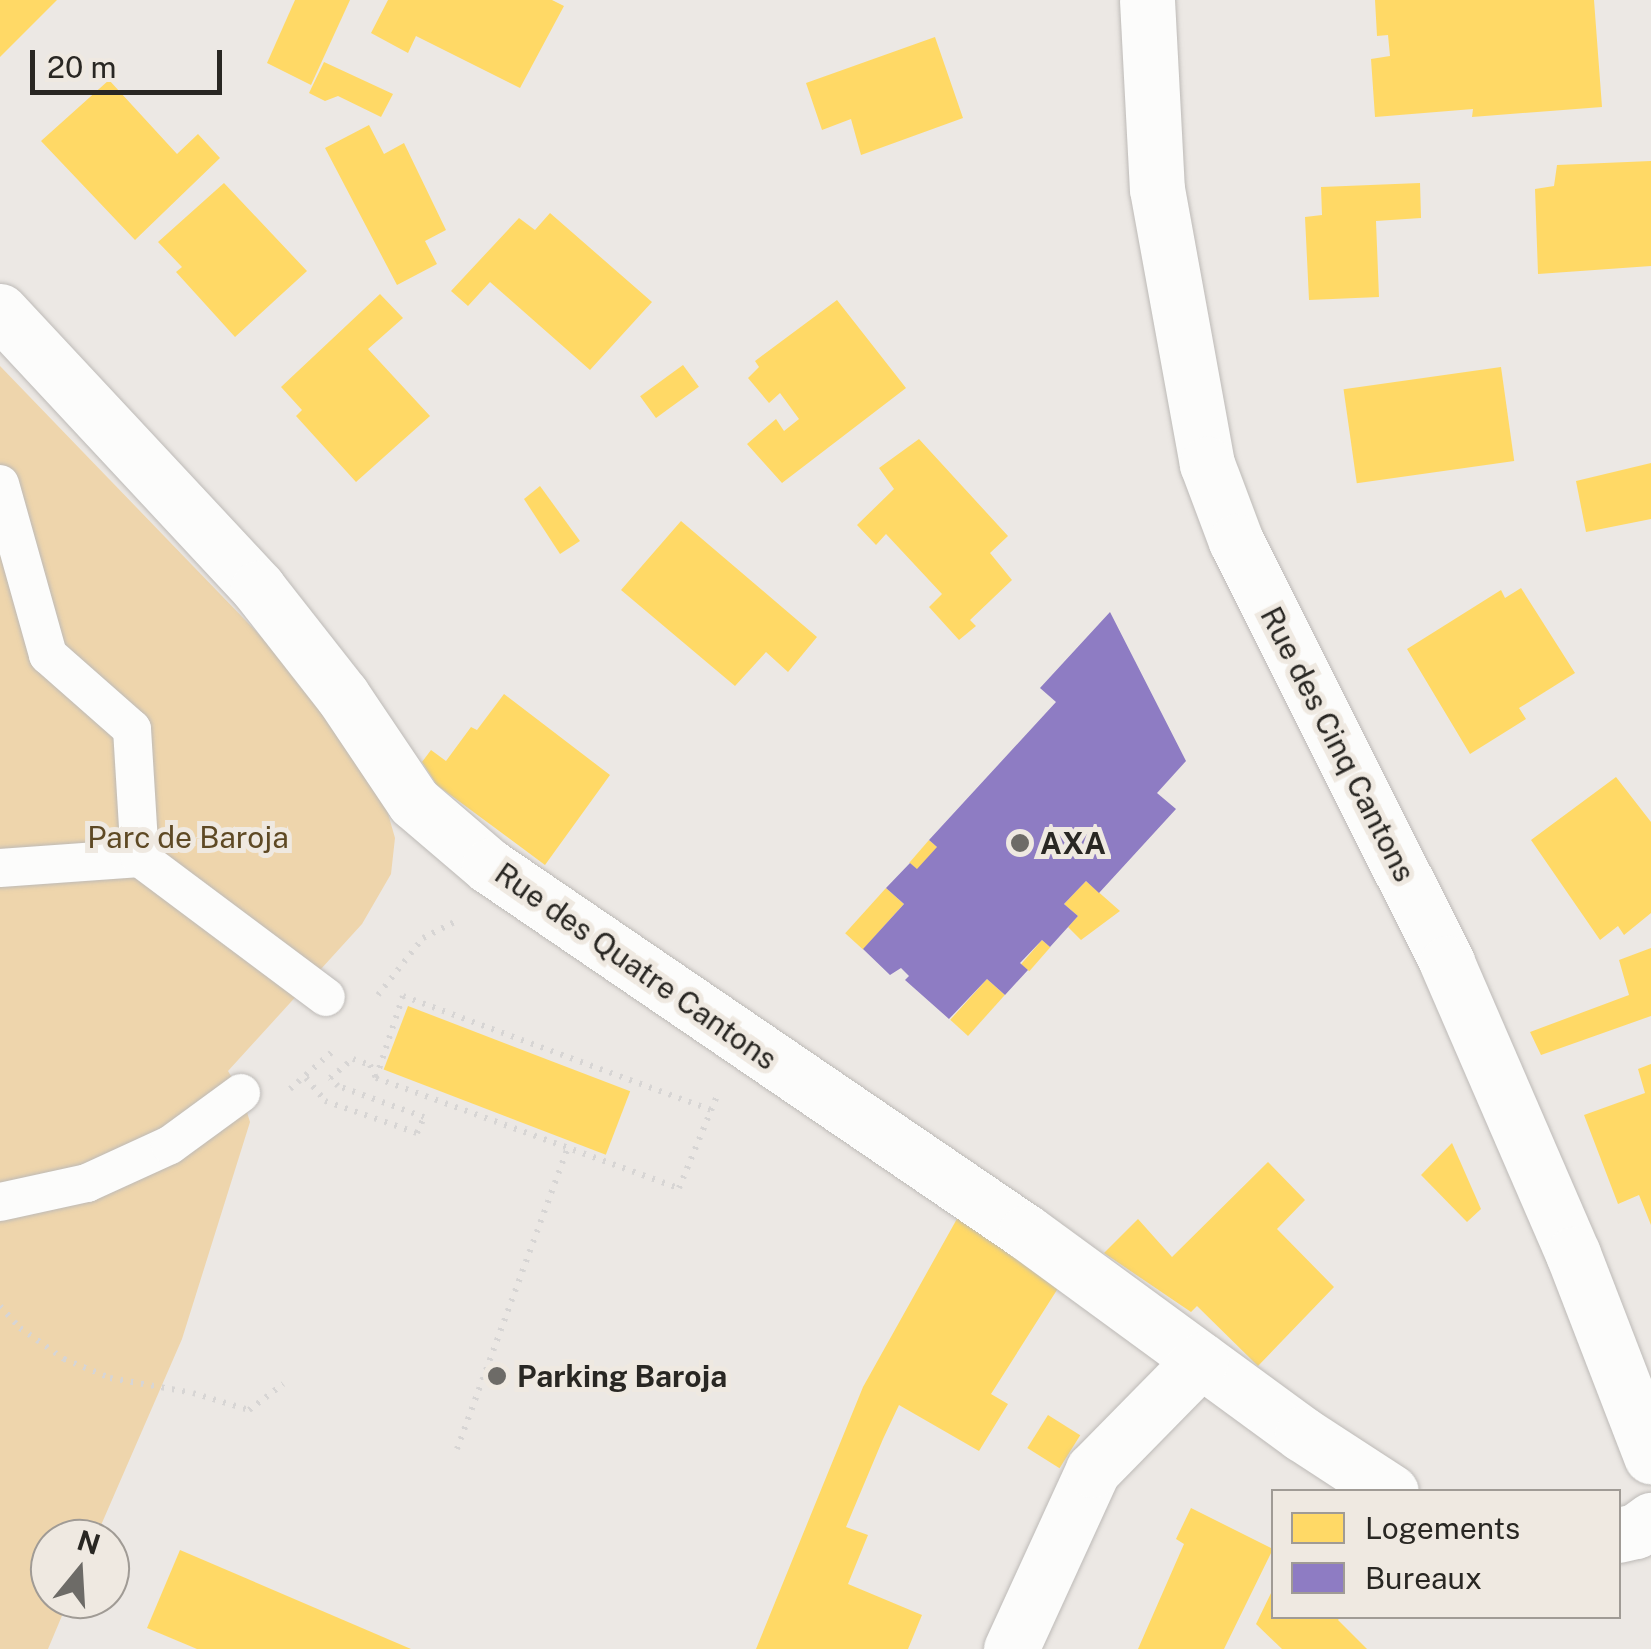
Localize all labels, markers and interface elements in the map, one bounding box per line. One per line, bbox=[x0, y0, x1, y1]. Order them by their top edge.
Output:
scale bar bbox=[35, 30, 228, 92]
text: 20 m bbox=[47, 49, 116, 85]
street label: Rue des Cinq Cantons bbox=[1253, 600, 1423, 888]
park label: Parc de Baroja bbox=[87, 819, 289, 855]
place label: AXA bbox=[1040, 825, 1106, 861]
marker: AXA bbox=[1009, 832, 1031, 854]
street label: Rue des Quatre Cantons bbox=[488, 855, 784, 1077]
place label: Parking Baroja bbox=[517, 1358, 727, 1394]
marker: Parking Baroja bbox=[486, 1365, 508, 1387]
legend bbox=[1271, 1489, 1621, 1619]
text: Logements bbox=[1365, 1510, 1520, 1546]
north arrow bbox=[30, 1519, 130, 1619]
text: N bbox=[73, 1523, 104, 1561]
text: Bureaux bbox=[1365, 1560, 1482, 1596]

